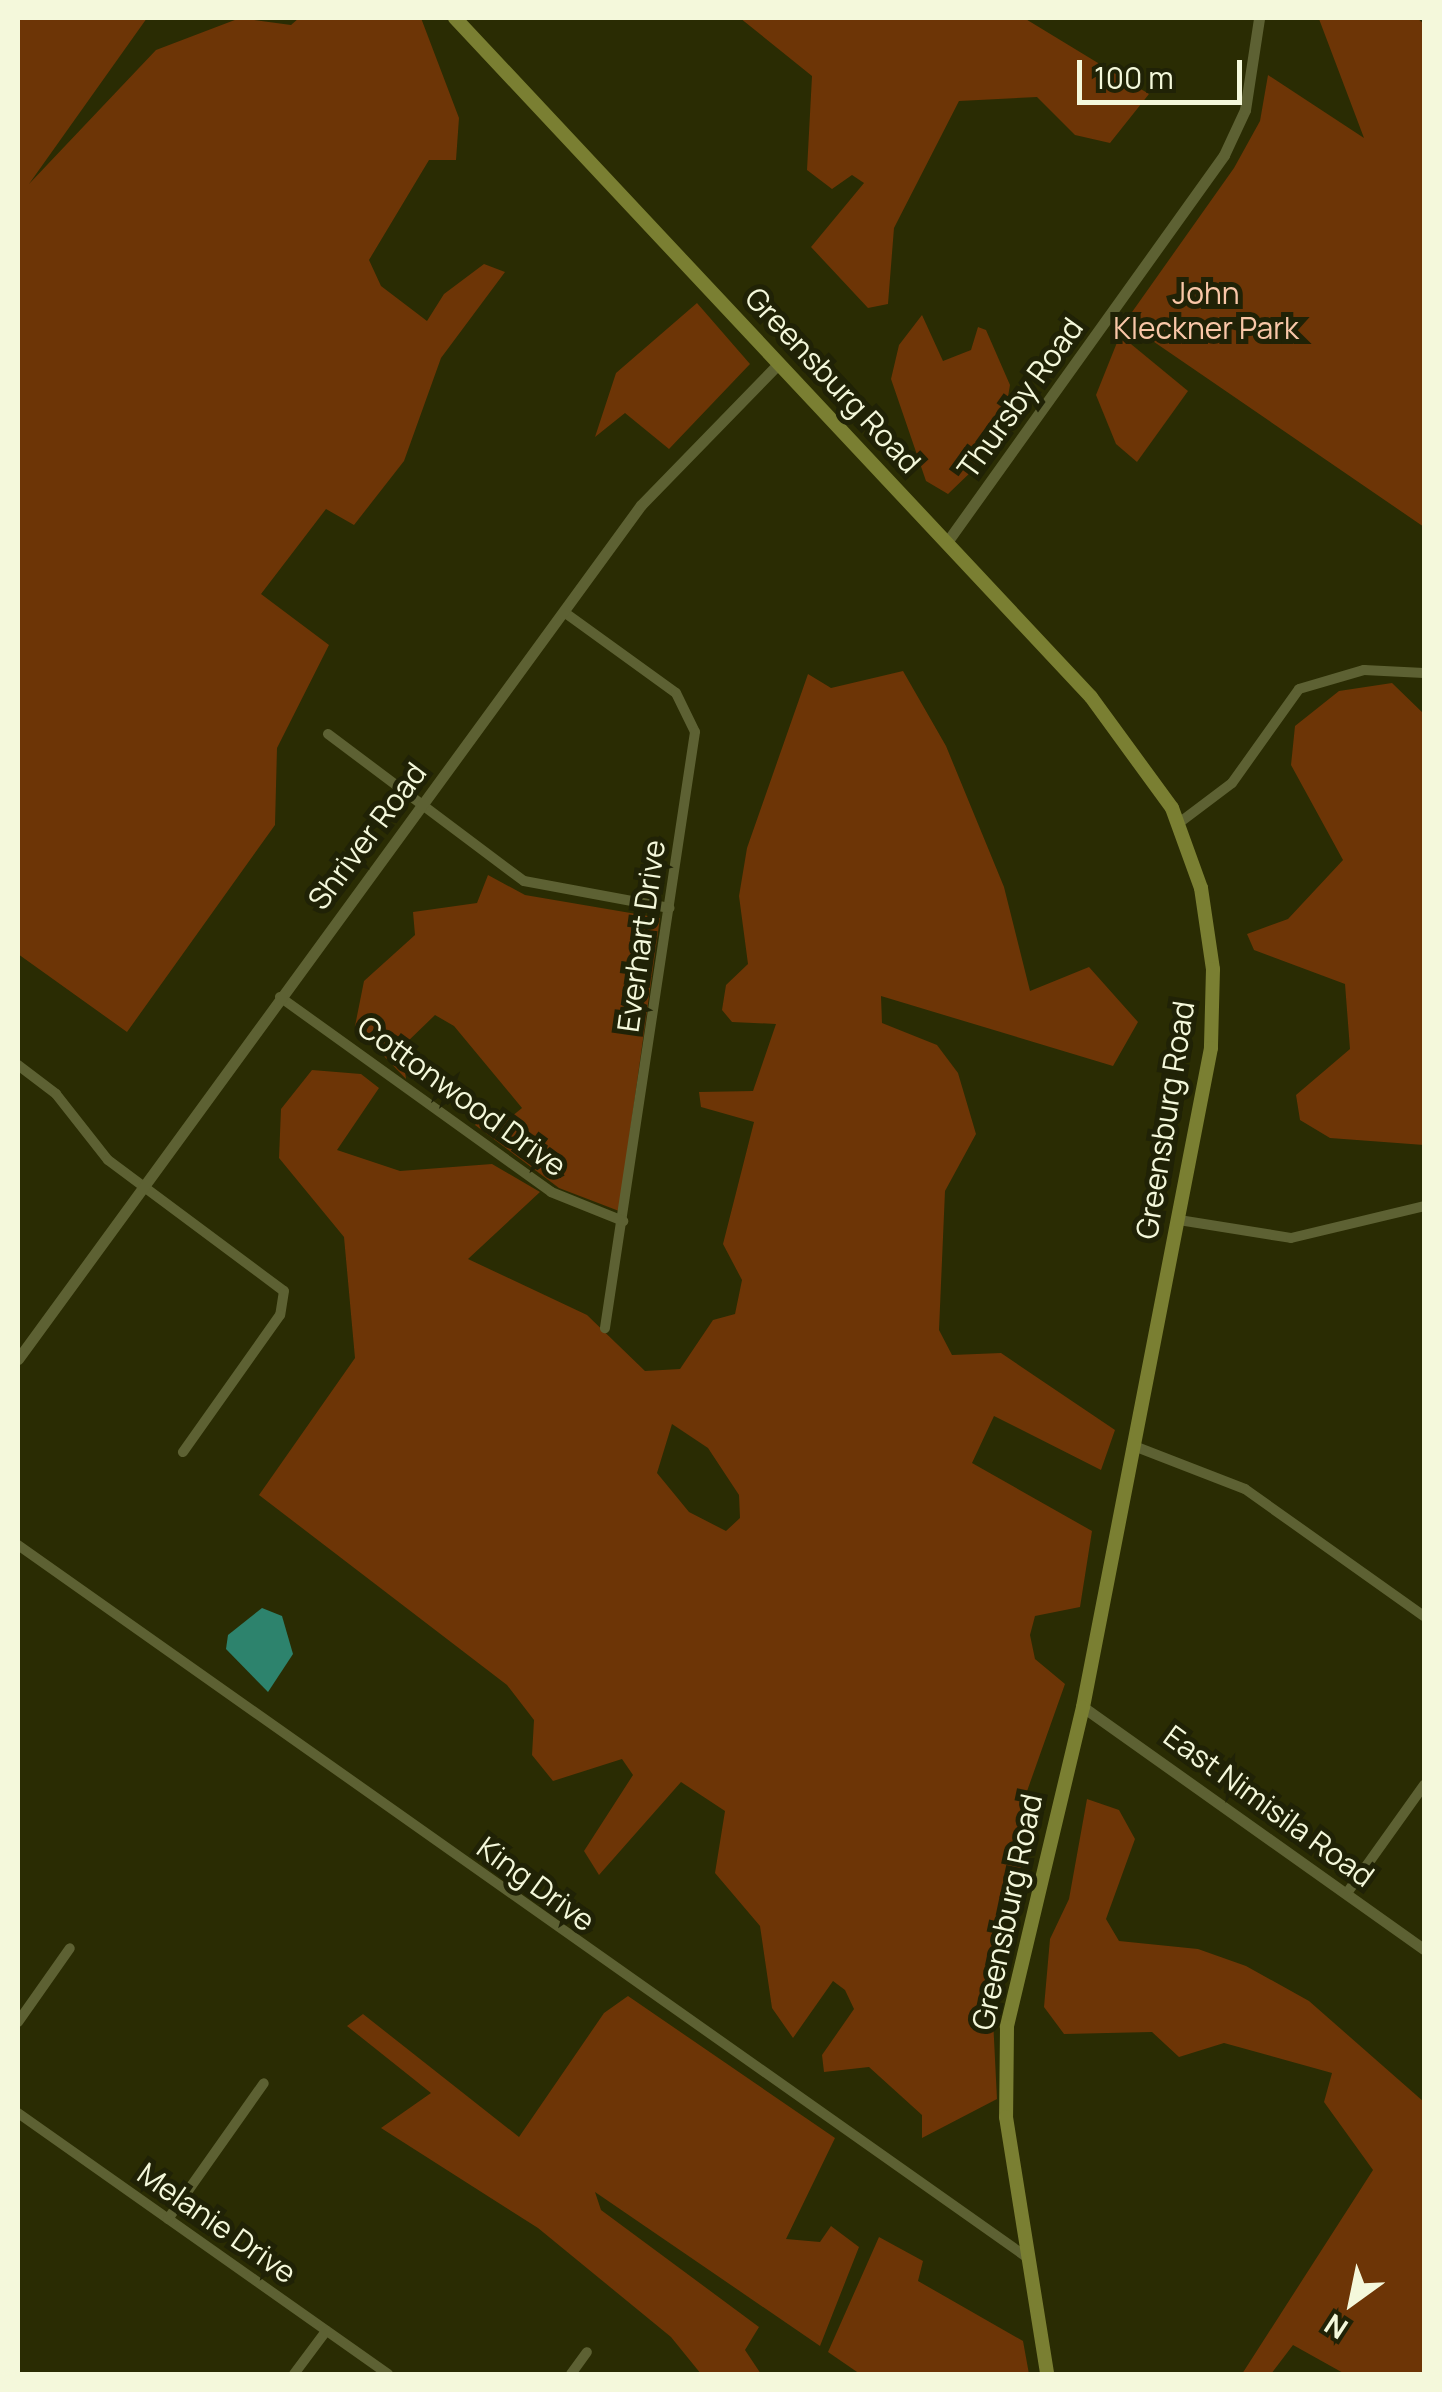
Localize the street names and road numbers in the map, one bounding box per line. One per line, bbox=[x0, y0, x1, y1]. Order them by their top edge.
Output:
street label: Greensburg Road bbox=[738, 280, 928, 480]
street label: Thursby Road bbox=[950, 311, 1090, 485]
street label: Shriver Road bbox=[300, 756, 434, 916]
street label: Everhart Drive bbox=[610, 838, 672, 1034]
street label: Greensburg Road bbox=[1128, 998, 1202, 1242]
street label: Cottonwood Drive bbox=[351, 1008, 573, 1184]
street label: East Nimisila Road bbox=[1157, 1718, 1381, 1894]
street label: Greensburg Road bbox=[964, 1791, 1050, 2033]
street label: King Drive bbox=[470, 1829, 602, 1939]
street label: Melanie Drive bbox=[131, 2155, 303, 2291]

